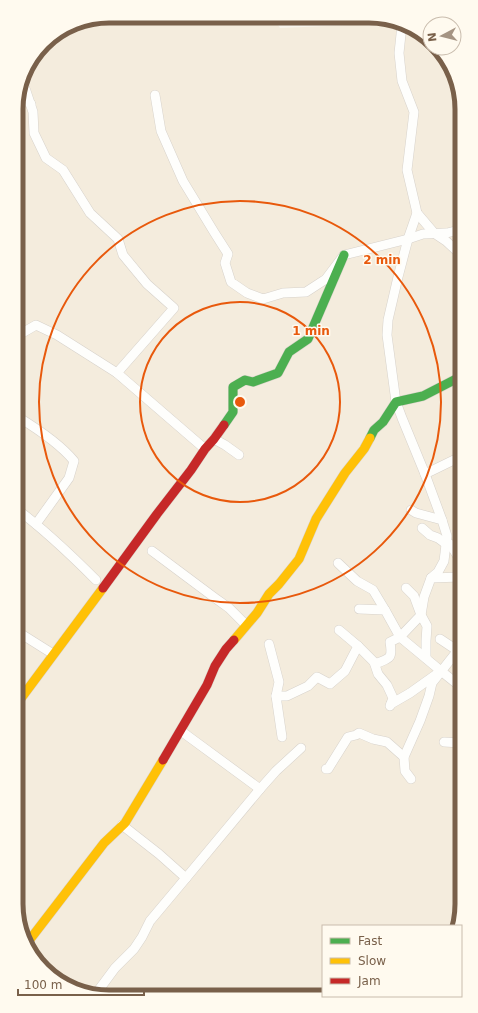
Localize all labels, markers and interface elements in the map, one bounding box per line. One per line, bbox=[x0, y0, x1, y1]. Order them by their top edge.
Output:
north arrow bbox=[422, 16, 462, 56]
text: N bbox=[426, 32, 440, 43]
text: 2 min bbox=[363, 253, 401, 267]
text: 1 min bbox=[292, 324, 330, 338]
centre of rings bbox=[233, 395, 247, 409]
legend bbox=[322, 925, 462, 997]
text: Fast bbox=[358, 934, 382, 948]
text: Slow bbox=[358, 954, 386, 968]
scale bar bbox=[18, 971, 144, 997]
text: Jam bbox=[357, 974, 381, 988]
text: 100 m bbox=[24, 978, 62, 992]

